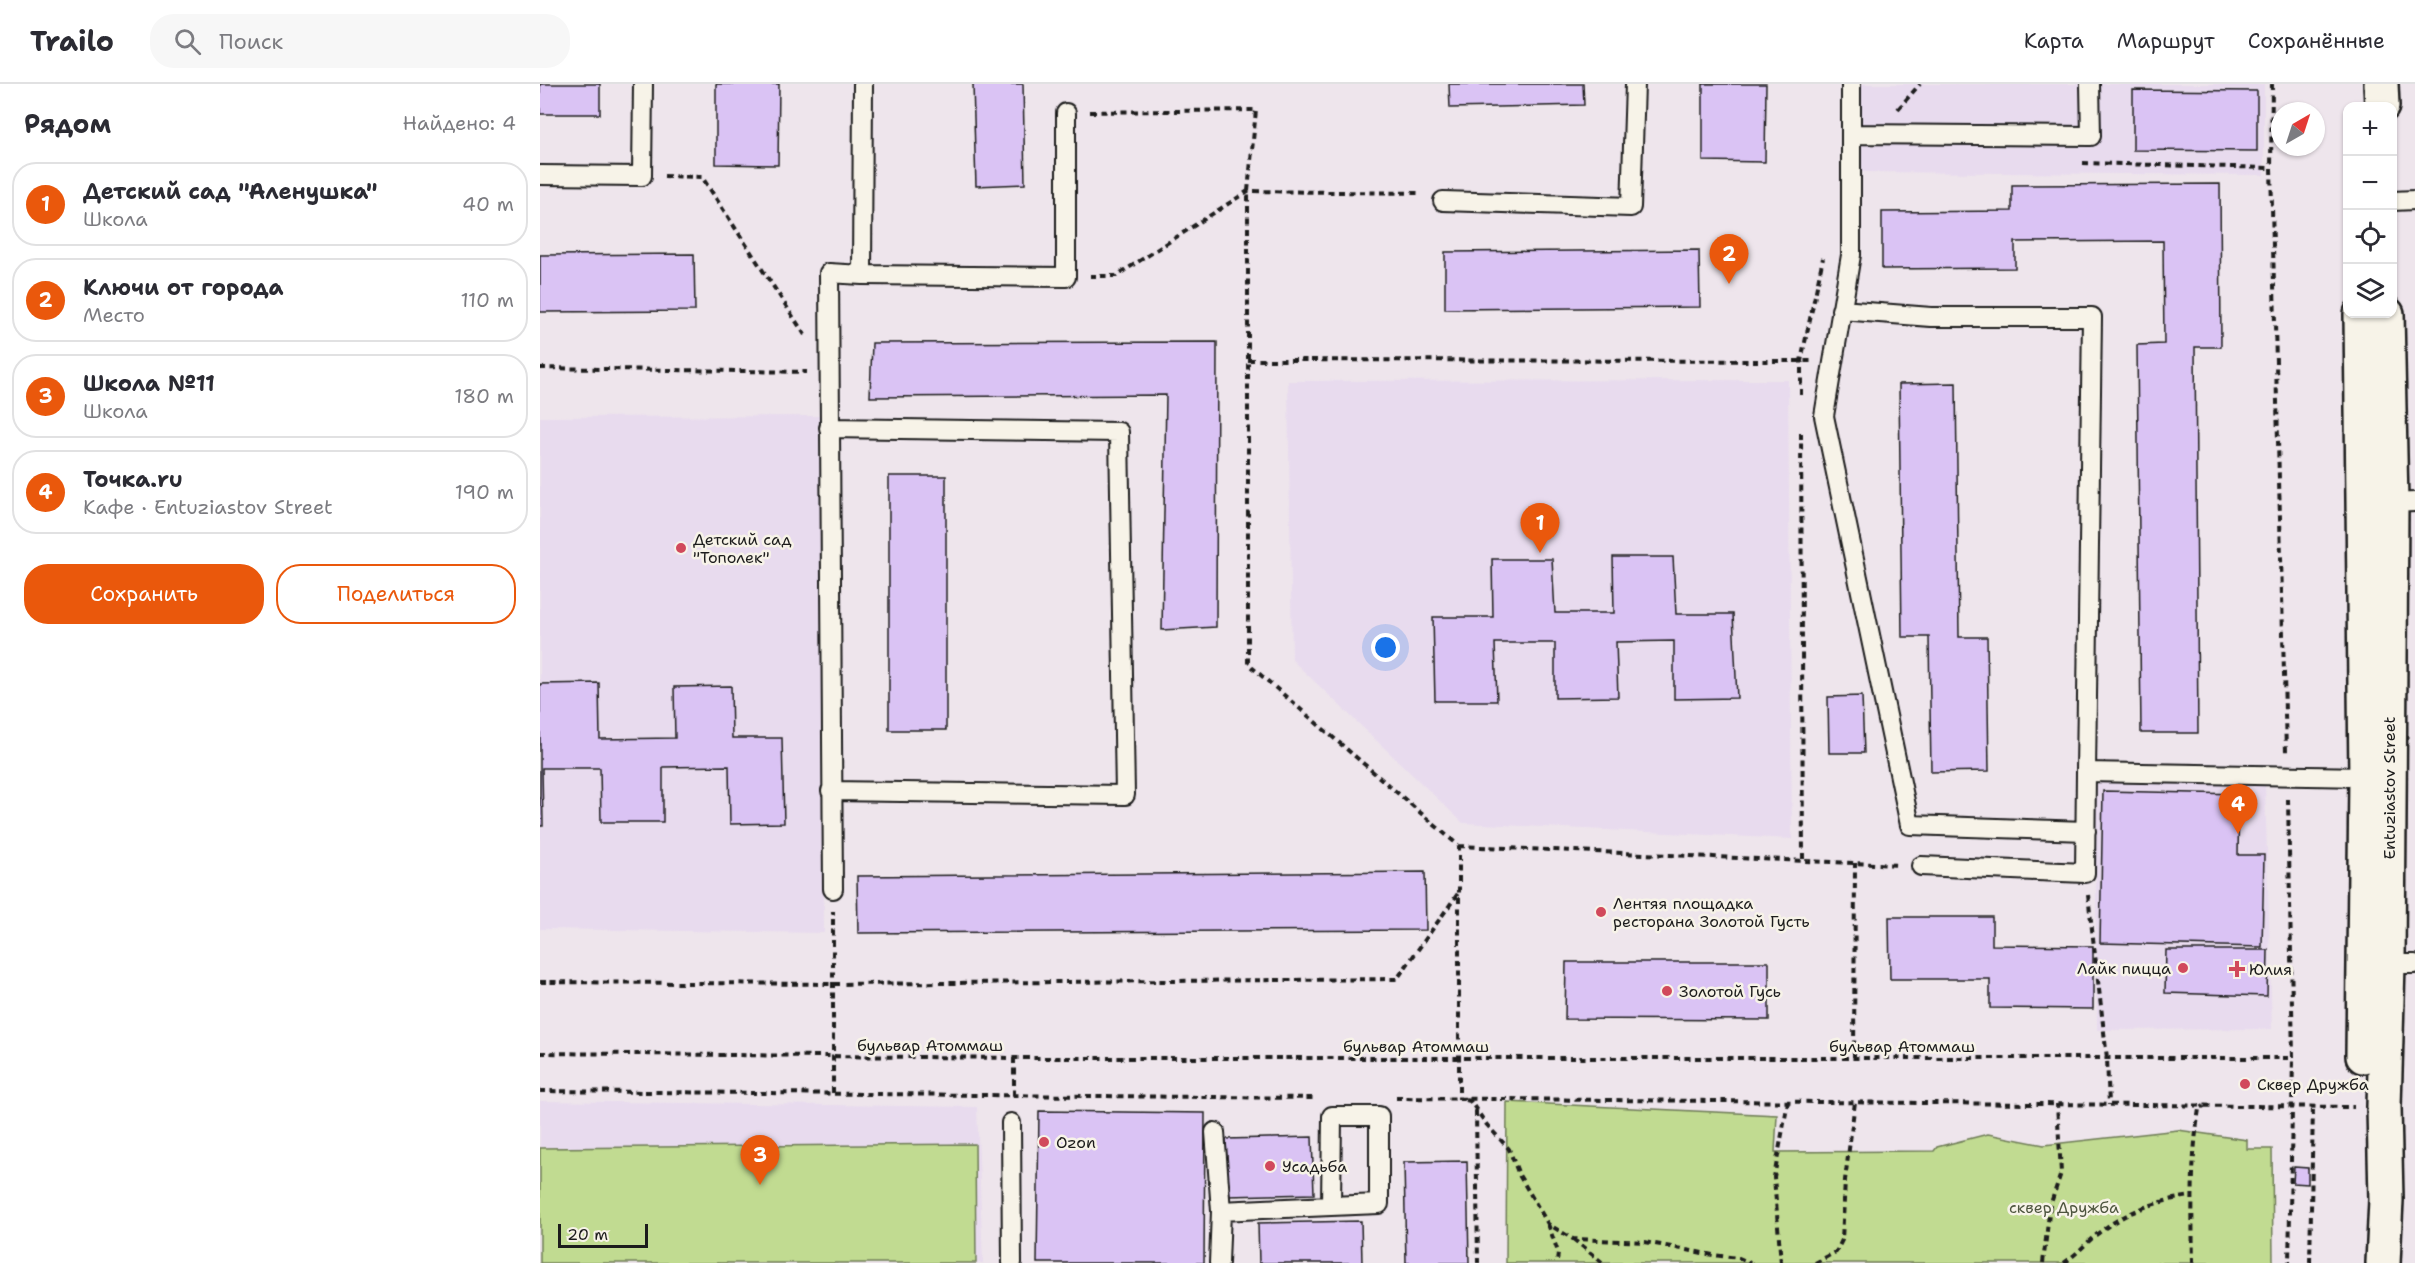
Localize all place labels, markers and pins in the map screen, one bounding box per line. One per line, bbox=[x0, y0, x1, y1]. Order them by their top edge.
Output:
pin: 2 bbox=[1710, 234, 1748, 284]
pin: 1 bbox=[1520, 504, 1560, 553]
place label: Детский сад "Тополек" bbox=[693, 529, 792, 568]
marker: Детский сад "Тополек" bbox=[674, 541, 688, 555]
pin: 4 bbox=[2218, 784, 2258, 834]
place label: Лентяя площадка ресторана Золотой Густь bbox=[1613, 893, 1810, 932]
marker: Лентяя площадка ресторана Золотой Густь bbox=[1594, 905, 1608, 919]
place label: Лайк пицца bbox=[2077, 958, 2171, 979]
place label: Юлия bbox=[2249, 959, 2292, 980]
marker: Лайк пицца bbox=[2176, 961, 2190, 975]
marker: Юлия bbox=[2230, 962, 2244, 976]
place label: Золотой Гусь bbox=[1679, 981, 1781, 1002]
marker: Золотой Гусь bbox=[1660, 984, 1674, 998]
place label: Сквер Дружба bbox=[2257, 1074, 2369, 1095]
marker: Сквер Дружба bbox=[2238, 1077, 2252, 1091]
place label: Ozon bbox=[1056, 1132, 1096, 1153]
marker: Ozon bbox=[1037, 1135, 1051, 1149]
pin: 3 bbox=[740, 1136, 780, 1185]
place label: Усадьба bbox=[1282, 1156, 1347, 1177]
marker: Усадьба bbox=[1263, 1159, 1277, 1173]

